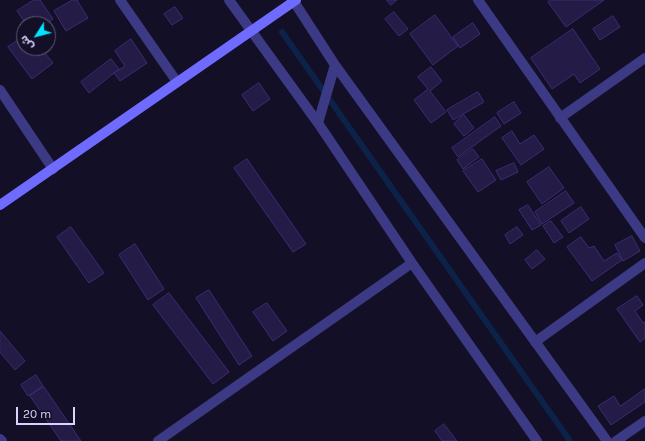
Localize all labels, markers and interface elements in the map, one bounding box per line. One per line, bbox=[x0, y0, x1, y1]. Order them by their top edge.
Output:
north arrow bbox=[16, 16, 56, 56]
text: ش bbox=[17, 33, 36, 53]
scale bar bbox=[18, 399, 77, 425]
text: 20 m bbox=[23, 407, 51, 421]

